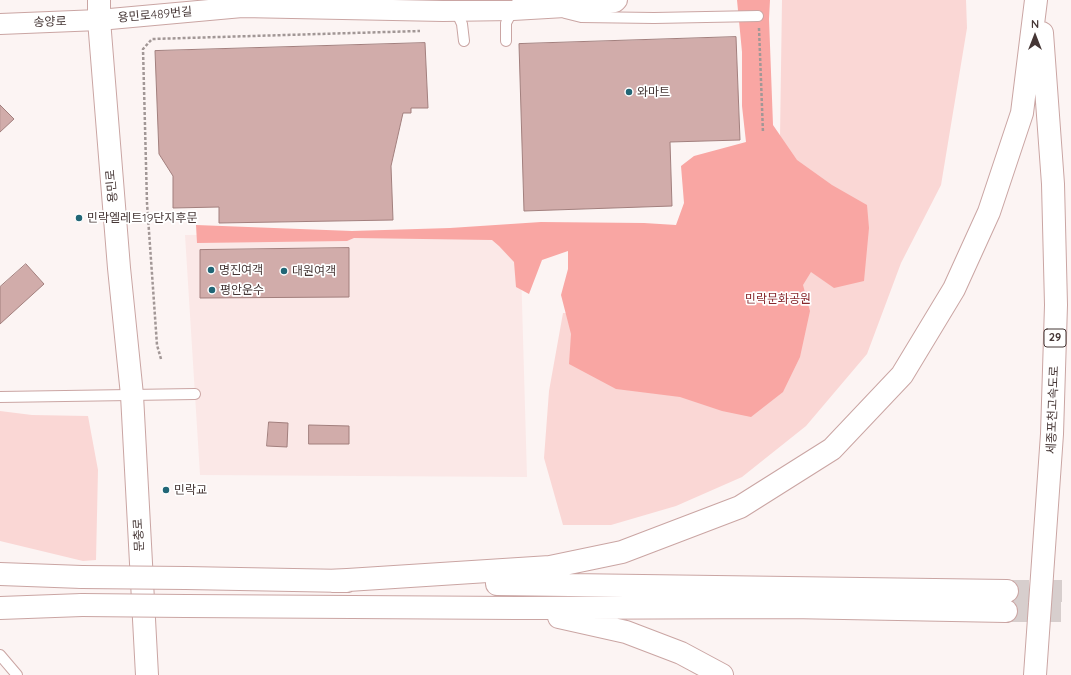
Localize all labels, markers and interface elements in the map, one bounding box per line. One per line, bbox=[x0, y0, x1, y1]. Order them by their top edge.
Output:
street label: 용민로489번길 bbox=[117, 5, 193, 25]
street label: 송양로 bbox=[33, 14, 67, 30]
north arrow bbox=[1015, 16, 1055, 56]
text: N bbox=[1031, 17, 1039, 31]
place label: 와마트 bbox=[637, 85, 670, 99]
marker: 와마트 bbox=[624, 87, 634, 97]
street label: 용민로 bbox=[103, 169, 121, 203]
place label: 민락엘레트19단지후문 bbox=[87, 211, 197, 225]
marker: 민락엘레트19단지후문 bbox=[74, 213, 84, 223]
place label: 명진여객 bbox=[219, 263, 263, 277]
place label: 대원여객 bbox=[292, 264, 336, 278]
marker: 명진여객 bbox=[206, 265, 216, 275]
marker: 대원여객 bbox=[279, 266, 289, 276]
place label: 평안운수 bbox=[220, 283, 264, 297]
marker: 평안운수 bbox=[207, 285, 217, 295]
park label: 민락문화공원 bbox=[745, 292, 811, 306]
road number: 29 bbox=[1044, 329, 1066, 347]
street label: 세종포천고속도로 bbox=[1044, 366, 1062, 454]
place label: 민락교 bbox=[174, 483, 207, 497]
marker: 민락교 bbox=[161, 485, 171, 495]
street label: 문충로 bbox=[131, 518, 147, 552]

